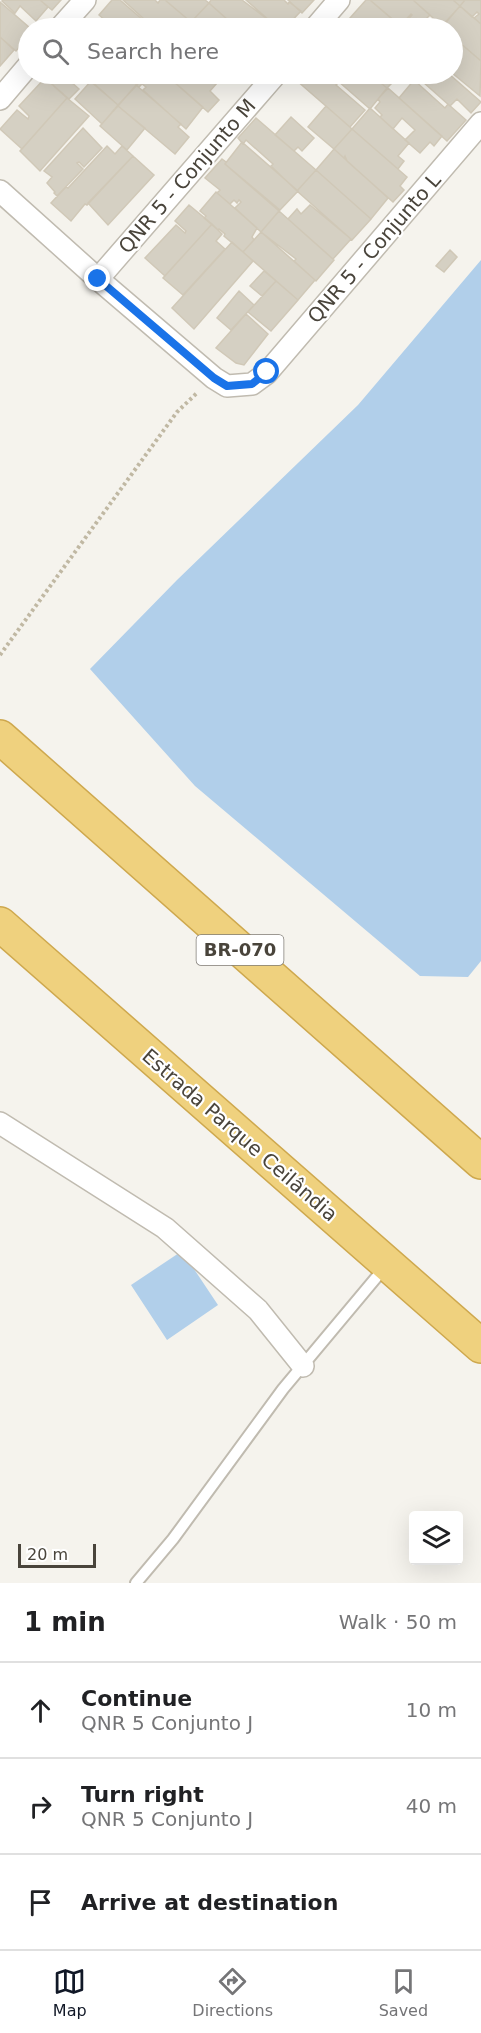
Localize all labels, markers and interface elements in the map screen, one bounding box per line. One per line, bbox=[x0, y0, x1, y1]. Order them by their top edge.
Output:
search box bbox=[18, 18, 463, 84]
icon: search bbox=[39, 35, 72, 68]
text: Search here bbox=[87, 39, 219, 64]
street label: QNR 5 - Conjunto M bbox=[113, 94, 261, 258]
street label: QNR 5 - Conjunto L bbox=[302, 167, 446, 328]
route end bbox=[84, 265, 110, 291]
route start bbox=[253, 358, 279, 384]
road number: BR-070 bbox=[196, 935, 284, 965]
street label: Estrada Parque Ceilândia bbox=[137, 1044, 343, 1226]
map controls bbox=[409, 1511, 463, 1565]
button: layers bbox=[409, 1511, 463, 1565]
scale bar bbox=[18, 1541, 96, 1568]
text: 20 m bbox=[27, 1545, 68, 1564]
text: 1 min bbox=[24, 1607, 106, 1637]
text: Walk · 50 m bbox=[339, 1610, 457, 1634]
text: Continue bbox=[81, 1686, 192, 1711]
icon: ahead bbox=[24, 1694, 57, 1727]
text: 10 m bbox=[406, 1698, 457, 1722]
text: QNR 5 Conjunto J bbox=[81, 1711, 253, 1735]
text: Turn right bbox=[81, 1782, 204, 1807]
icon: right bbox=[24, 1790, 57, 1823]
text: 40 m bbox=[406, 1794, 457, 1818]
text: QNR 5 Conjunto J bbox=[81, 1807, 253, 1831]
icon: arrive bbox=[24, 1886, 57, 1919]
text: Arrive at destination bbox=[81, 1890, 338, 1915]
tab: Map bbox=[53, 1965, 87, 2020]
tab: Directions bbox=[192, 1965, 273, 2020]
tab: Saved bbox=[379, 1965, 428, 2020]

